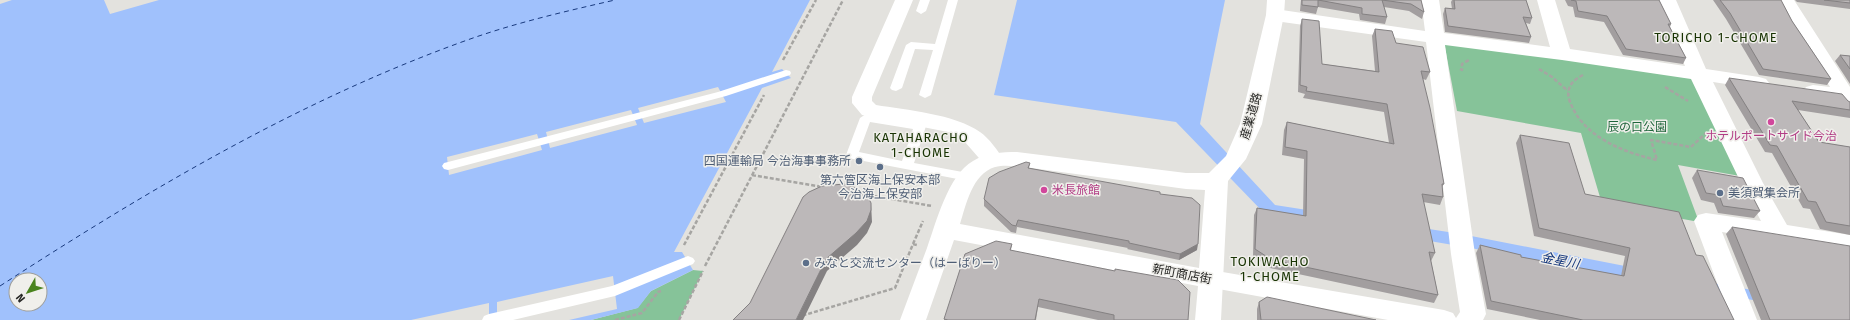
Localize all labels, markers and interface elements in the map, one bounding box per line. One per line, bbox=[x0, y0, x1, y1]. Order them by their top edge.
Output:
district label: TORICHO 1-CHOME bbox=[1654, 30, 1778, 45]
street label: 産業道路 bbox=[1238, 91, 1264, 141]
marker: ホテルポートサイド今治 bbox=[1766, 117, 1776, 127]
park label: 辰の口公園 bbox=[1607, 120, 1667, 134]
place label: ホテルポートサイド今治 bbox=[1705, 129, 1837, 143]
district label: KATAHARACHO 1-CHOME bbox=[873, 130, 969, 160]
place label: 四国運輸局 今治海事事務所 bbox=[704, 154, 851, 168]
marker: 四国運輸局 今治海事事務所 bbox=[854, 156, 864, 166]
marker: 第六管区海上保安本部 今治海上保安部 bbox=[875, 162, 885, 172]
place label: 第六管区海上保安本部 今治海上保安部 bbox=[820, 173, 940, 201]
place label: 米長旅館 bbox=[1052, 183, 1100, 197]
marker: 米長旅館 bbox=[1039, 185, 1049, 195]
place label: 美須賀集会所 bbox=[1728, 186, 1800, 200]
marker: 美須賀集会所 bbox=[1715, 188, 1725, 198]
water label: 金星川 bbox=[1539, 249, 1582, 272]
district label: TOKIWACHO 1-CHOME bbox=[1231, 254, 1309, 284]
place label: みなと交流センター（はーばりー） bbox=[814, 256, 1006, 270]
marker: みなと交流センター（はーばりー） bbox=[801, 258, 811, 268]
street label: 新町商店街 bbox=[1151, 261, 1213, 287]
north arrow bbox=[8, 272, 48, 312]
text: N bbox=[13, 291, 28, 305]

